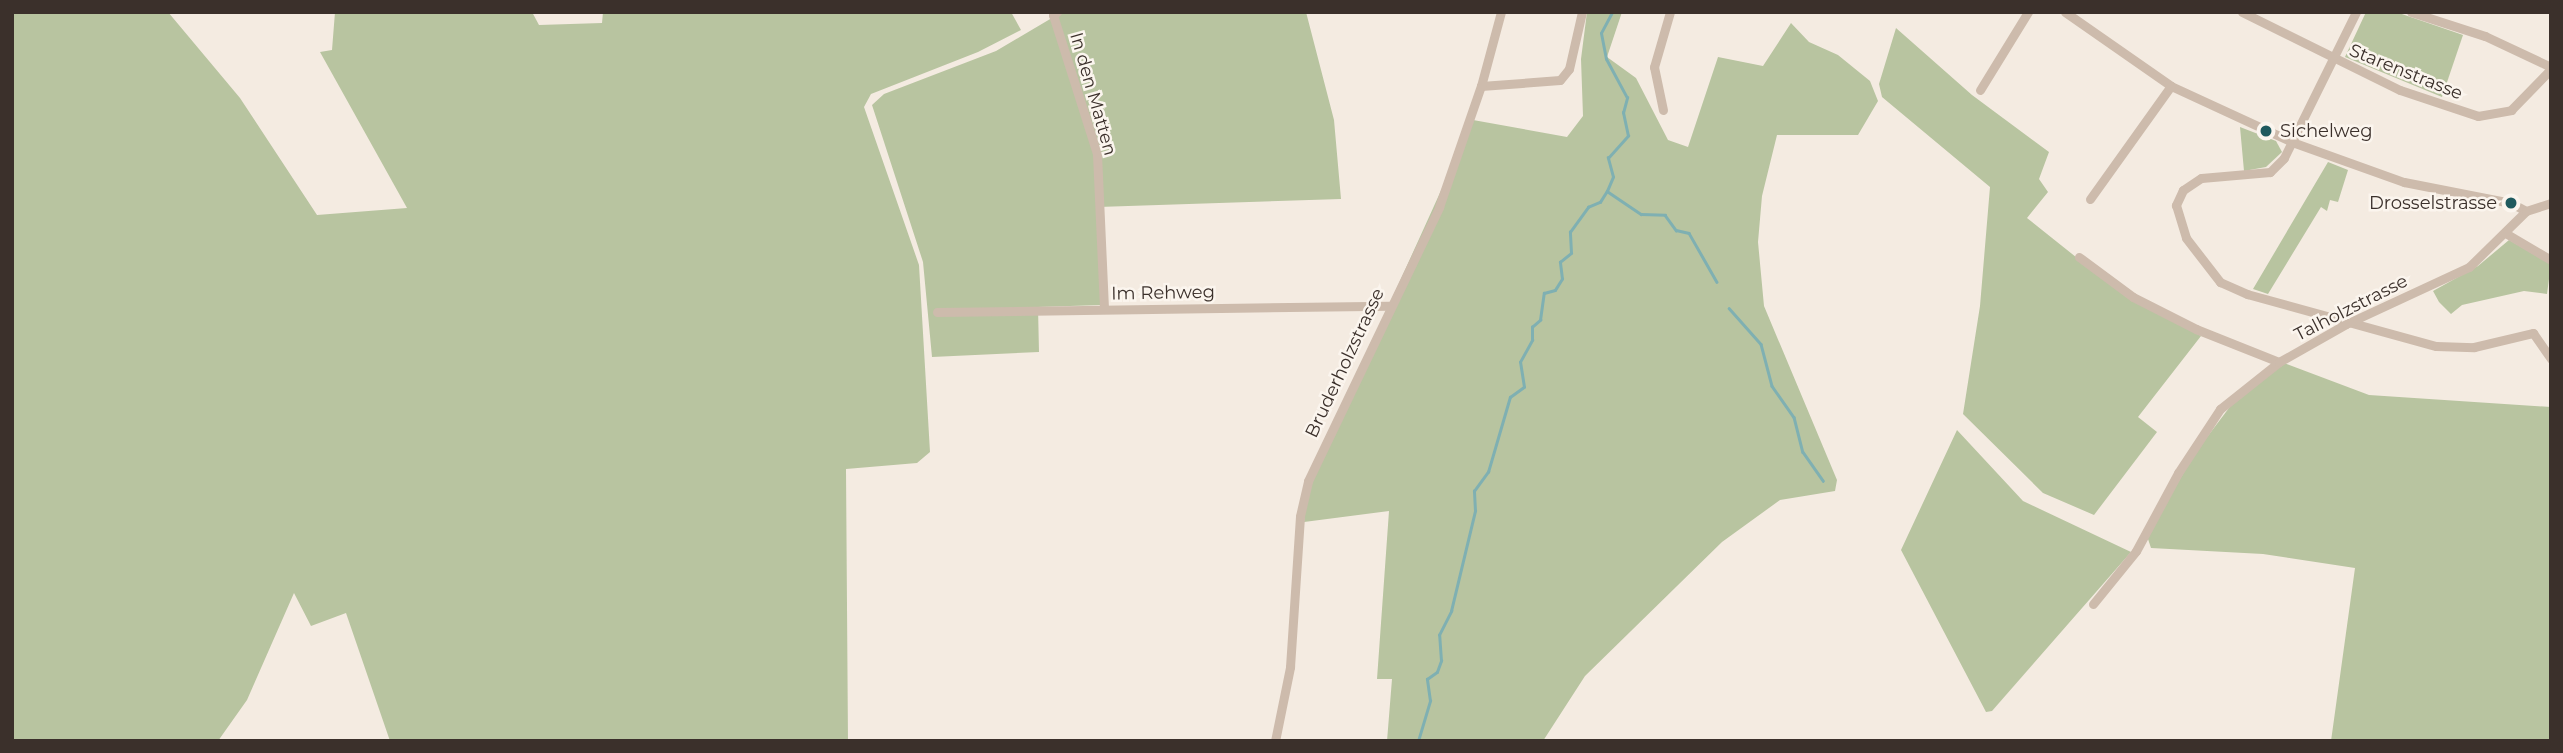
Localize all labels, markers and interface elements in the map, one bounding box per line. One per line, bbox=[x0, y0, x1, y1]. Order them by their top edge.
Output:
street label: In den Matten bbox=[1065, 30, 1121, 158]
street label: Starenstrasse bbox=[2346, 39, 2466, 105]
place label: Sichelweg bbox=[2280, 120, 2373, 142]
marker: Sichelweg bbox=[2258, 123, 2274, 139]
place label: Drosselstrasse bbox=[2369, 192, 2497, 214]
marker: Drosselstrasse bbox=[2503, 195, 2519, 211]
street label: Talholzstrasse bbox=[2291, 270, 2411, 346]
street label: Im Rehweg bbox=[1111, 281, 1215, 305]
street label: Bruderholzstrasse bbox=[1301, 285, 1389, 441]

